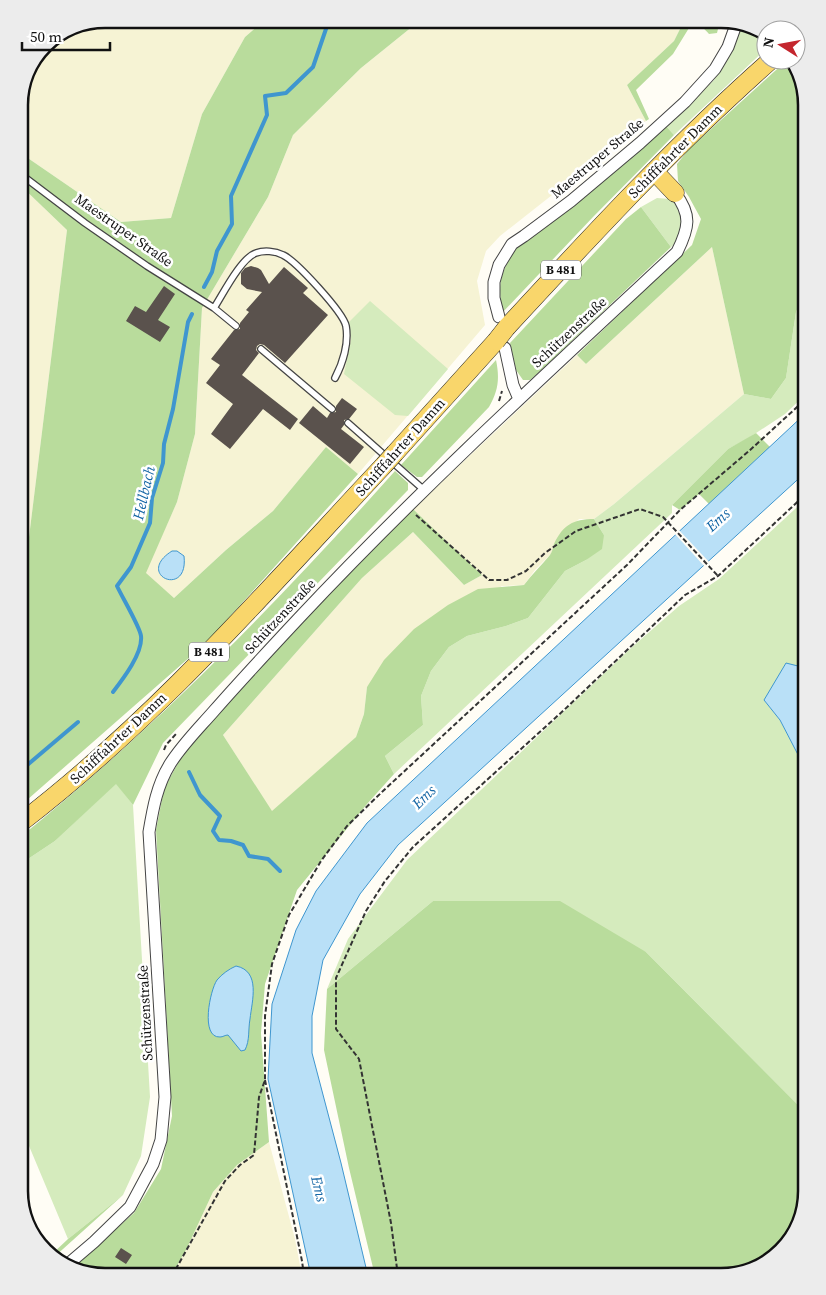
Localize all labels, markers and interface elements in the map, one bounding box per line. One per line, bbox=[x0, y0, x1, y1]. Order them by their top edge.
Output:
scale bar bbox=[22, 20, 110, 52]
north arrow bbox=[756, 20, 806, 70]
text: 50 m bbox=[30, 26, 62, 47]
text: N bbox=[757, 36, 779, 49]
street label: Schifffahrter Damm bbox=[624, 99, 727, 202]
street label: Maestruper Straße bbox=[546, 113, 648, 203]
street label: Maestruper Straße bbox=[71, 189, 177, 271]
road number: B 481 bbox=[541, 260, 581, 280]
street label: Schützenstraße bbox=[527, 292, 611, 372]
street label: Schifffahrter Damm bbox=[351, 393, 450, 500]
water label: Hellbach bbox=[127, 464, 160, 523]
water label: Ems bbox=[700, 503, 735, 537]
street label: Schützenstraße bbox=[240, 574, 320, 658]
road number: B 481 bbox=[189, 642, 229, 662]
street label: Schifffahrter Damm bbox=[65, 688, 171, 788]
water label: Ems bbox=[406, 780, 441, 814]
street label: Schützenstraße bbox=[133, 965, 157, 1061]
water label: Ems bbox=[306, 1173, 333, 1205]

